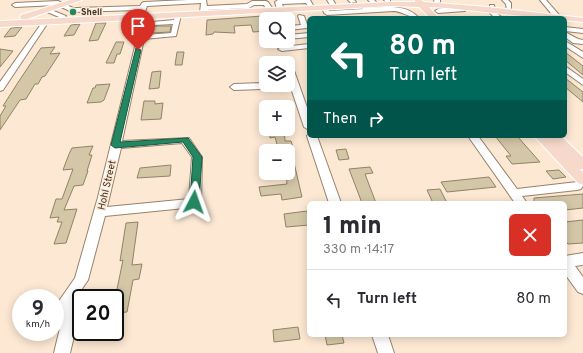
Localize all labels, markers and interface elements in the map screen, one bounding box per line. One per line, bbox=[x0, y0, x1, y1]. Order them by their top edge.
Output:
marker: Shell bbox=[68, 7, 78, 17]
place label: Shell bbox=[81, 7, 102, 18]
pin bbox=[121, 9, 155, 50]
map controls bbox=[259, 12, 295, 180]
button: search bbox=[259, 12, 295, 48]
icon: arrive bbox=[127, 15, 149, 37]
text: 80 m bbox=[389, 29, 456, 65]
icon: left bbox=[323, 32, 375, 84]
button: layers bbox=[259, 56, 295, 92]
text: Turn left bbox=[389, 64, 457, 87]
button: + bbox=[259, 100, 295, 136]
icon: right bbox=[365, 108, 387, 130]
text: Then bbox=[323, 110, 357, 129]
button: − bbox=[259, 144, 295, 180]
street label: Hohl Street bbox=[95, 159, 120, 212]
position arrow bbox=[173, 181, 215, 223]
text: 1 min bbox=[323, 212, 382, 242]
button: close bbox=[509, 214, 551, 256]
text: 330 m · 14:17 bbox=[323, 242, 394, 258]
speed limit sign: 20 bbox=[72, 289, 124, 341]
icon: left bbox=[323, 289, 345, 311]
text: Turn left bbox=[357, 290, 417, 309]
text: 80 m bbox=[516, 290, 551, 309]
text: 9 bbox=[32, 297, 44, 323]
text: km/h bbox=[26, 318, 50, 331]

